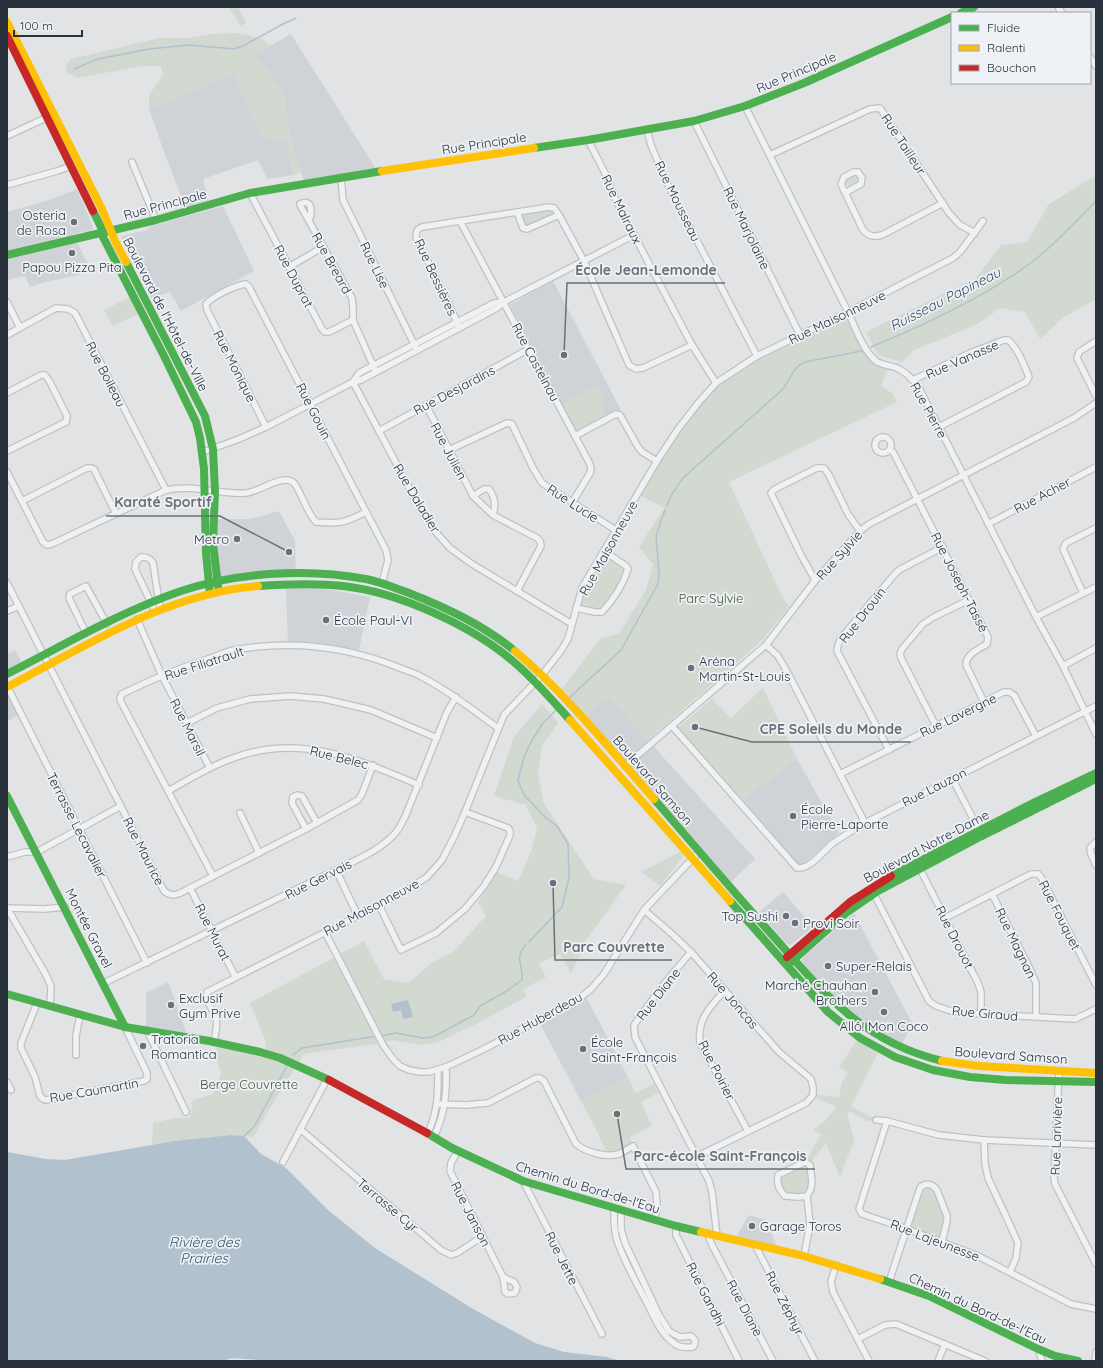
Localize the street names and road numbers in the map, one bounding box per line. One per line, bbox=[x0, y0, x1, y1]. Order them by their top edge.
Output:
street label: Rue Principale bbox=[754, 48, 838, 96]
street label: Rue Tailleur bbox=[878, 110, 930, 178]
street label: Rue Principale bbox=[441, 128, 527, 158]
street label: Rue Mousseau bbox=[652, 158, 704, 244]
street label: Rue Malraux bbox=[598, 172, 646, 246]
street label: Rue Marjolaine bbox=[720, 184, 774, 272]
street label: Rue Principale bbox=[122, 185, 208, 223]
street label: Rue Breard bbox=[309, 229, 355, 297]
street label: Boulevard de l'Hôtel-de-Ville bbox=[120, 234, 212, 394]
street label: Rue Bessières bbox=[411, 236, 461, 318]
street label: Rue Lise bbox=[357, 239, 393, 291]
street label: Rue Duprat bbox=[271, 242, 317, 310]
street label: Rue Maisonneuve bbox=[786, 287, 888, 347]
street label: Rue Castelnau bbox=[509, 320, 563, 404]
street label: Rue Monique bbox=[210, 327, 260, 405]
street label: Rue Vanasse bbox=[923, 336, 1001, 382]
street label: Rue Boileau bbox=[83, 339, 129, 409]
street label: Rue Desjardins bbox=[410, 362, 498, 418]
street label: Rue Pierre bbox=[907, 379, 951, 441]
street label: Rue Gouin bbox=[293, 380, 335, 442]
street label: Rue Julien bbox=[427, 420, 471, 482]
street label: Rue Daladier bbox=[390, 460, 444, 536]
street label: Rue Acher bbox=[1011, 473, 1073, 517]
street label: Rue Lucie bbox=[544, 480, 602, 526]
street label: Rue Maisonneuve bbox=[575, 498, 641, 598]
street label: Rue Sylvie bbox=[813, 527, 865, 583]
street label: Rue Joseph-Tassé bbox=[928, 529, 992, 635]
street label: Rue Drouin bbox=[835, 584, 889, 646]
street label: Rue Filiatrault bbox=[162, 643, 246, 683]
street label: Rue Lavergne bbox=[917, 690, 999, 740]
street label: Rue Marsil bbox=[167, 696, 209, 758]
street label: Boulevard Samson bbox=[610, 732, 696, 828]
street label: Rue Belec bbox=[308, 742, 370, 772]
street label: Rue Lauzon bbox=[899, 764, 969, 810]
street label: Terrasse Lecavalier bbox=[44, 770, 110, 880]
street label: Boulevard Notre-Dame bbox=[860, 806, 992, 886]
street label: Rue Maurice bbox=[120, 814, 168, 888]
street label: Rue Gervais bbox=[282, 855, 354, 903]
street label: Rue Maisonneuve bbox=[320, 875, 422, 939]
street label: Rue Fouquet bbox=[1036, 877, 1084, 953]
street label: Montée Gravel bbox=[62, 885, 116, 971]
street label: Rue Murat bbox=[192, 901, 234, 963]
street label: Rue Drouot bbox=[932, 903, 978, 971]
street label: Rue Magnan bbox=[992, 905, 1040, 981]
street label: Rue Diane bbox=[633, 965, 683, 1023]
street label: Rue Joncas bbox=[704, 968, 762, 1032]
street label: Rue Huberdeau bbox=[495, 988, 585, 1048]
street label: Rue Giraud bbox=[951, 1002, 1019, 1024]
street label: Rue Poirier bbox=[695, 1037, 739, 1103]
street label: Boulevard Samson bbox=[954, 1043, 1068, 1067]
street label: Rue Caumartin bbox=[48, 1074, 140, 1106]
street label: Rue Larivière bbox=[1047, 1096, 1065, 1176]
street label: Chemin du Bord-de-l'Eau bbox=[514, 1157, 662, 1217]
street label: Terrasse Cyr bbox=[354, 1175, 422, 1235]
street label: Rue Janson bbox=[448, 1179, 494, 1249]
street label: Rue Lajeunesse bbox=[888, 1216, 982, 1264]
street label: Rue Jette bbox=[542, 1229, 582, 1287]
street label: Rue Gandhi bbox=[683, 1259, 729, 1329]
street label: Rue Zéphyr bbox=[762, 1268, 808, 1338]
street label: Chemin du Bord-de-l'Eau bbox=[907, 1269, 1049, 1347]
street label: Rue Diane bbox=[723, 1277, 767, 1339]

